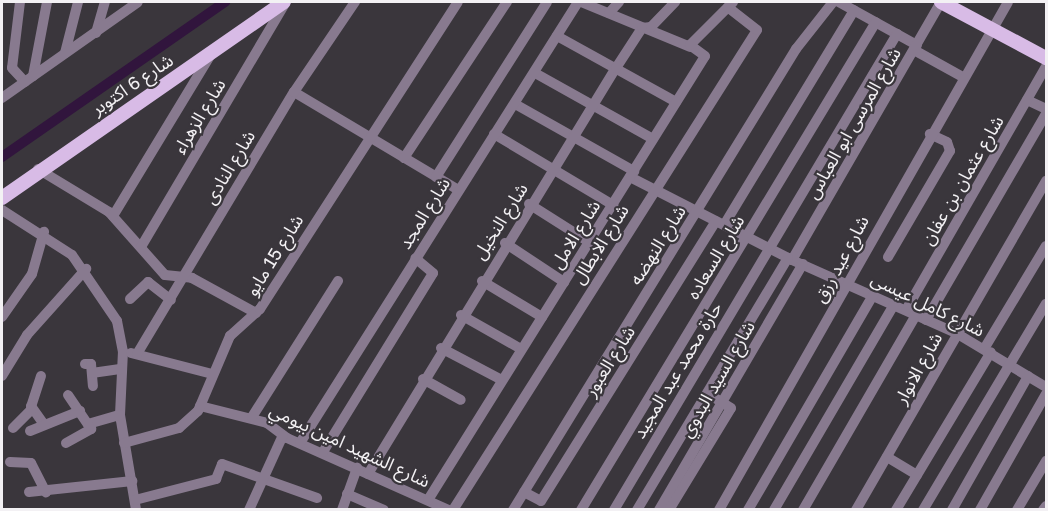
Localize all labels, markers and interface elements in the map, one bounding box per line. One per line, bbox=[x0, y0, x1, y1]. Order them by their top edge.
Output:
street label: شارع المرسى ابو العباس bbox=[801, 44, 905, 202]
street label: شارع 6 اكتوبر bbox=[87, 49, 177, 119]
street label: شارع الزهراء bbox=[168, 75, 230, 157]
street label: شارع عثمان بن عفان bbox=[916, 111, 1008, 249]
street label: شارع النادى bbox=[199, 126, 259, 208]
street label: شارع المجد bbox=[394, 173, 454, 253]
street label: شارع النخيل bbox=[468, 179, 532, 263]
street label: شارع الامل bbox=[545, 196, 605, 272]
street label: شارع الابطال bbox=[567, 200, 633, 288]
street label: شارع النهضه bbox=[624, 201, 690, 289]
street label: شارع 15 مايو bbox=[241, 210, 307, 300]
street label: شارع السعاده bbox=[681, 211, 749, 303]
street label: شارع عيد رزق bbox=[809, 212, 873, 306]
street label: شارع كامل عيسى bbox=[868, 267, 988, 341]
street label: حارة محمد عبد المجيد bbox=[628, 298, 726, 442]
street label: شارع السيد البدوي bbox=[675, 317, 759, 441]
street label: شارع العبور bbox=[579, 322, 639, 400]
street label: شارع الانوار bbox=[890, 328, 946, 408]
street label: شارع الشهيد امين بيومي bbox=[266, 398, 434, 492]

